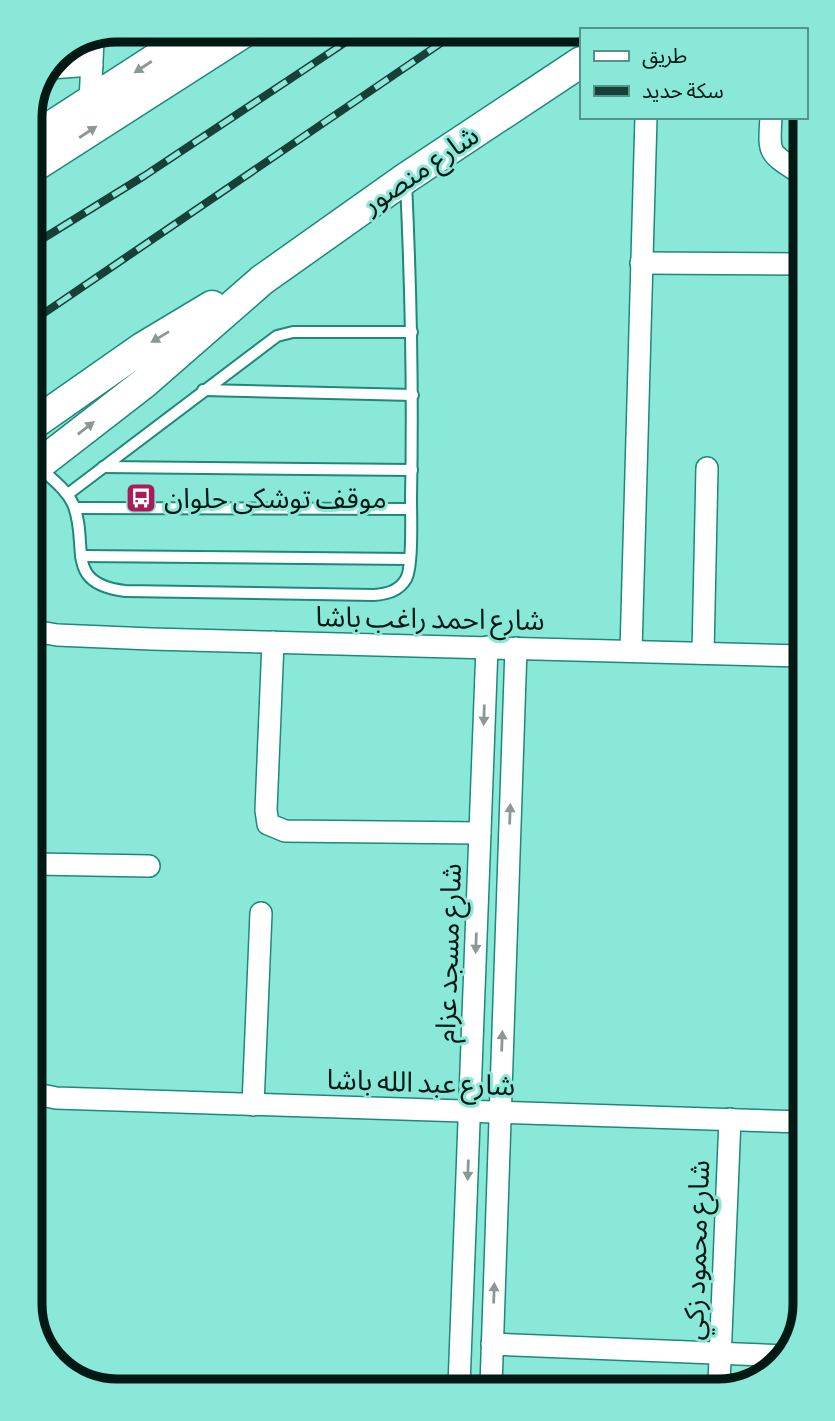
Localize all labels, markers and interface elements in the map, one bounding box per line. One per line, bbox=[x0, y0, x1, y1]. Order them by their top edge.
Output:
legend bbox=[580, 28, 807, 119]
text: طريق bbox=[642, 46, 687, 69]
one-way arrow bbox=[133, 61, 153, 74]
text: سكة حديد bbox=[642, 81, 724, 102]
street label: شارع منصور bbox=[357, 122, 487, 224]
one-way arrow bbox=[78, 126, 97, 139]
one-way arrow bbox=[150, 331, 170, 344]
one-way arrow bbox=[77, 420, 95, 435]
bus stop icon: موقف توشكى حلوان bbox=[124, 481, 158, 515]
place label: موقف توشكى حلوان bbox=[164, 486, 387, 515]
street label: شارع احمد راغب باشا bbox=[315, 604, 545, 641]
one-way arrow bbox=[479, 705, 490, 727]
one-way arrow bbox=[504, 803, 515, 825]
street label: شارع مسجد عزام bbox=[433, 863, 472, 1044]
one-way arrow bbox=[471, 932, 482, 954]
one-way arrow bbox=[496, 1030, 507, 1052]
street label: شارع عبد الله باشا bbox=[326, 1067, 516, 1106]
one-way arrow bbox=[462, 1159, 473, 1181]
street label: شارع محمود زكي bbox=[681, 1159, 721, 1341]
one-way arrow bbox=[488, 1282, 500, 1304]

